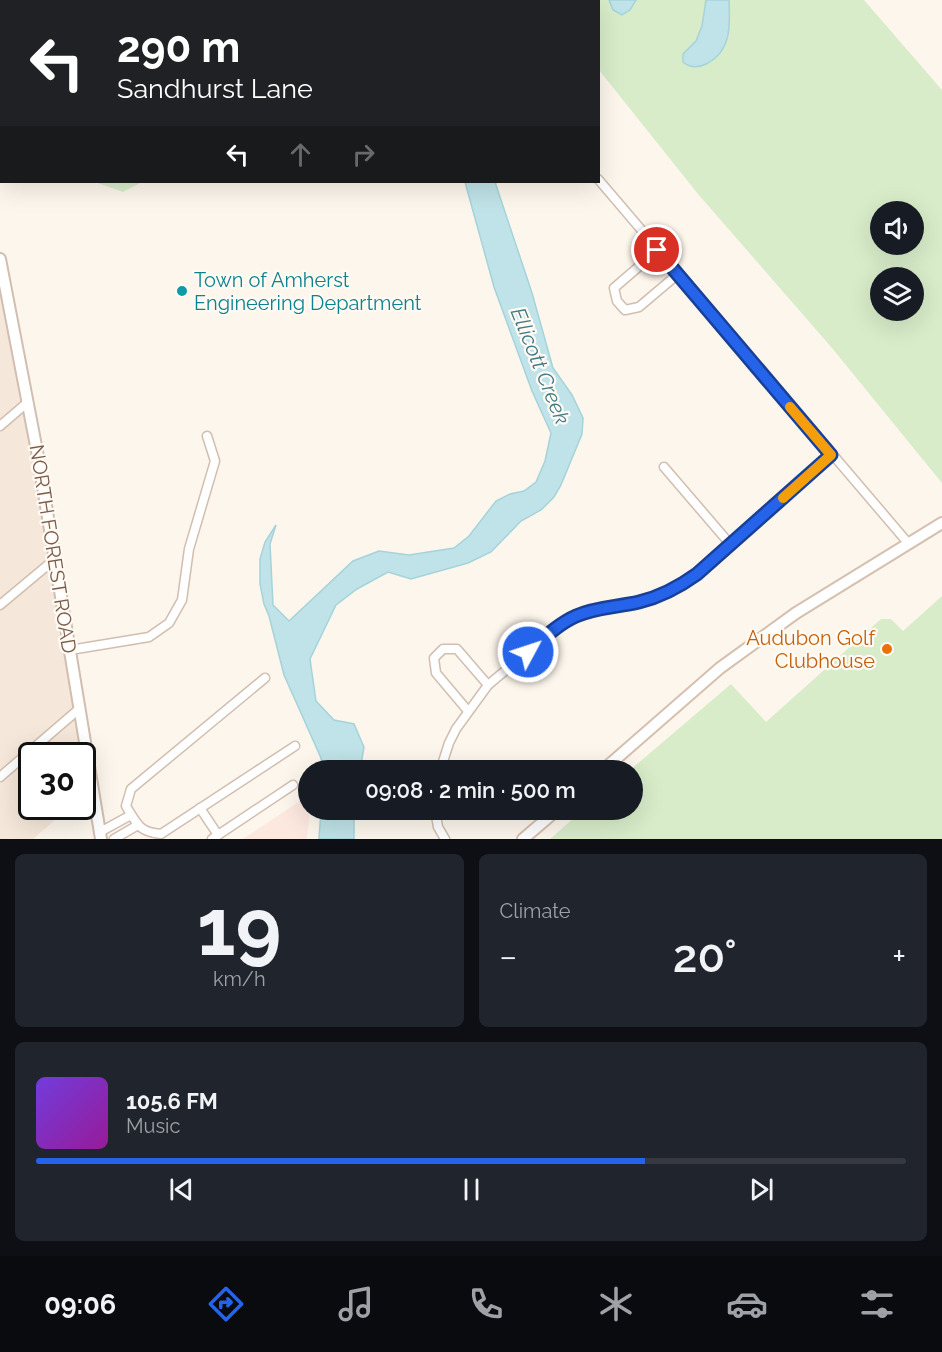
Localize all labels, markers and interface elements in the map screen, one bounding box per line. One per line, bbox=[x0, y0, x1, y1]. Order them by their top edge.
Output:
text: 290 m bbox=[117, 23, 240, 72]
icon: left bbox=[18, 24, 96, 102]
text: Sandhurst Lane bbox=[117, 73, 313, 104]
icon: left bbox=[221, 138, 254, 171]
icon: ahead bbox=[284, 138, 317, 171]
icon: right bbox=[347, 138, 380, 171]
map controls bbox=[870, 201, 924, 321]
button: sound bbox=[870, 201, 924, 255]
pin bbox=[631, 224, 682, 275]
icon: arrive bbox=[640, 233, 673, 266]
button: layers bbox=[870, 267, 924, 321]
place label: Town of Amherst Engineering Department bbox=[194, 268, 422, 315]
marker: Town of Amherst Engineering Department bbox=[175, 284, 189, 298]
water label: Ellicott Creek bbox=[506, 304, 575, 428]
street label: NORTH FOREST ROAD bbox=[25, 443, 81, 655]
position arrow bbox=[496, 620, 560, 684]
place label: Audubon Golf Clubhouse bbox=[746, 626, 876, 673]
marker: Audubon Golf Clubhouse bbox=[880, 642, 894, 656]
speed limit sign: 30 bbox=[18, 742, 96, 820]
text: 09:08 · 2 min · 500 m bbox=[365, 777, 576, 803]
text: 19 bbox=[197, 882, 281, 973]
text: Climate bbox=[500, 899, 571, 923]
text: 20° bbox=[673, 930, 737, 983]
text: − bbox=[500, 937, 517, 976]
text: + bbox=[892, 937, 906, 976]
text: km/h bbox=[213, 967, 266, 991]
text: 105.6 FM bbox=[126, 1088, 218, 1114]
text: Music bbox=[126, 1114, 180, 1138]
icon: previous bbox=[165, 1173, 198, 1206]
icon: pause bbox=[455, 1173, 488, 1206]
icon: next bbox=[745, 1173, 778, 1206]
icon: directions bbox=[205, 1283, 247, 1325]
icon: music bbox=[335, 1283, 377, 1325]
icon: phone bbox=[465, 1283, 507, 1325]
icon: climate bbox=[595, 1283, 637, 1325]
icon: car bbox=[726, 1283, 768, 1325]
icon: filters bbox=[856, 1283, 898, 1325]
text: 09:06 bbox=[44, 1289, 116, 1320]

